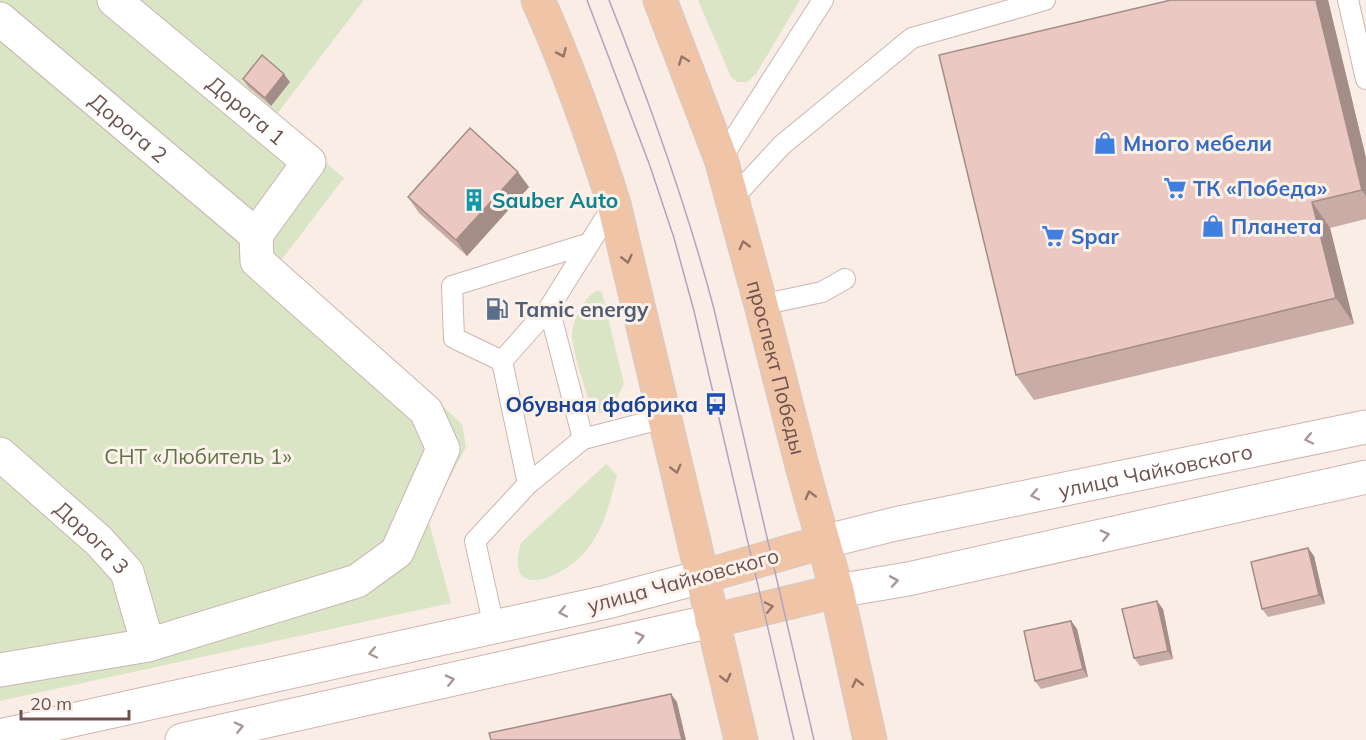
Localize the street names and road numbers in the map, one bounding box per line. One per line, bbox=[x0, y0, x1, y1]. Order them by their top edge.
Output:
street label: Дорога 1 bbox=[202, 70, 291, 150]
street label: Дорога 2 bbox=[84, 87, 173, 168]
street label: проспект Победы bbox=[742, 277, 812, 457]
street label: улица Чайковского bbox=[1056, 438, 1255, 503]
street label: Дорога 3 bbox=[49, 495, 135, 579]
street label: улица Чайковского bbox=[584, 542, 782, 618]

